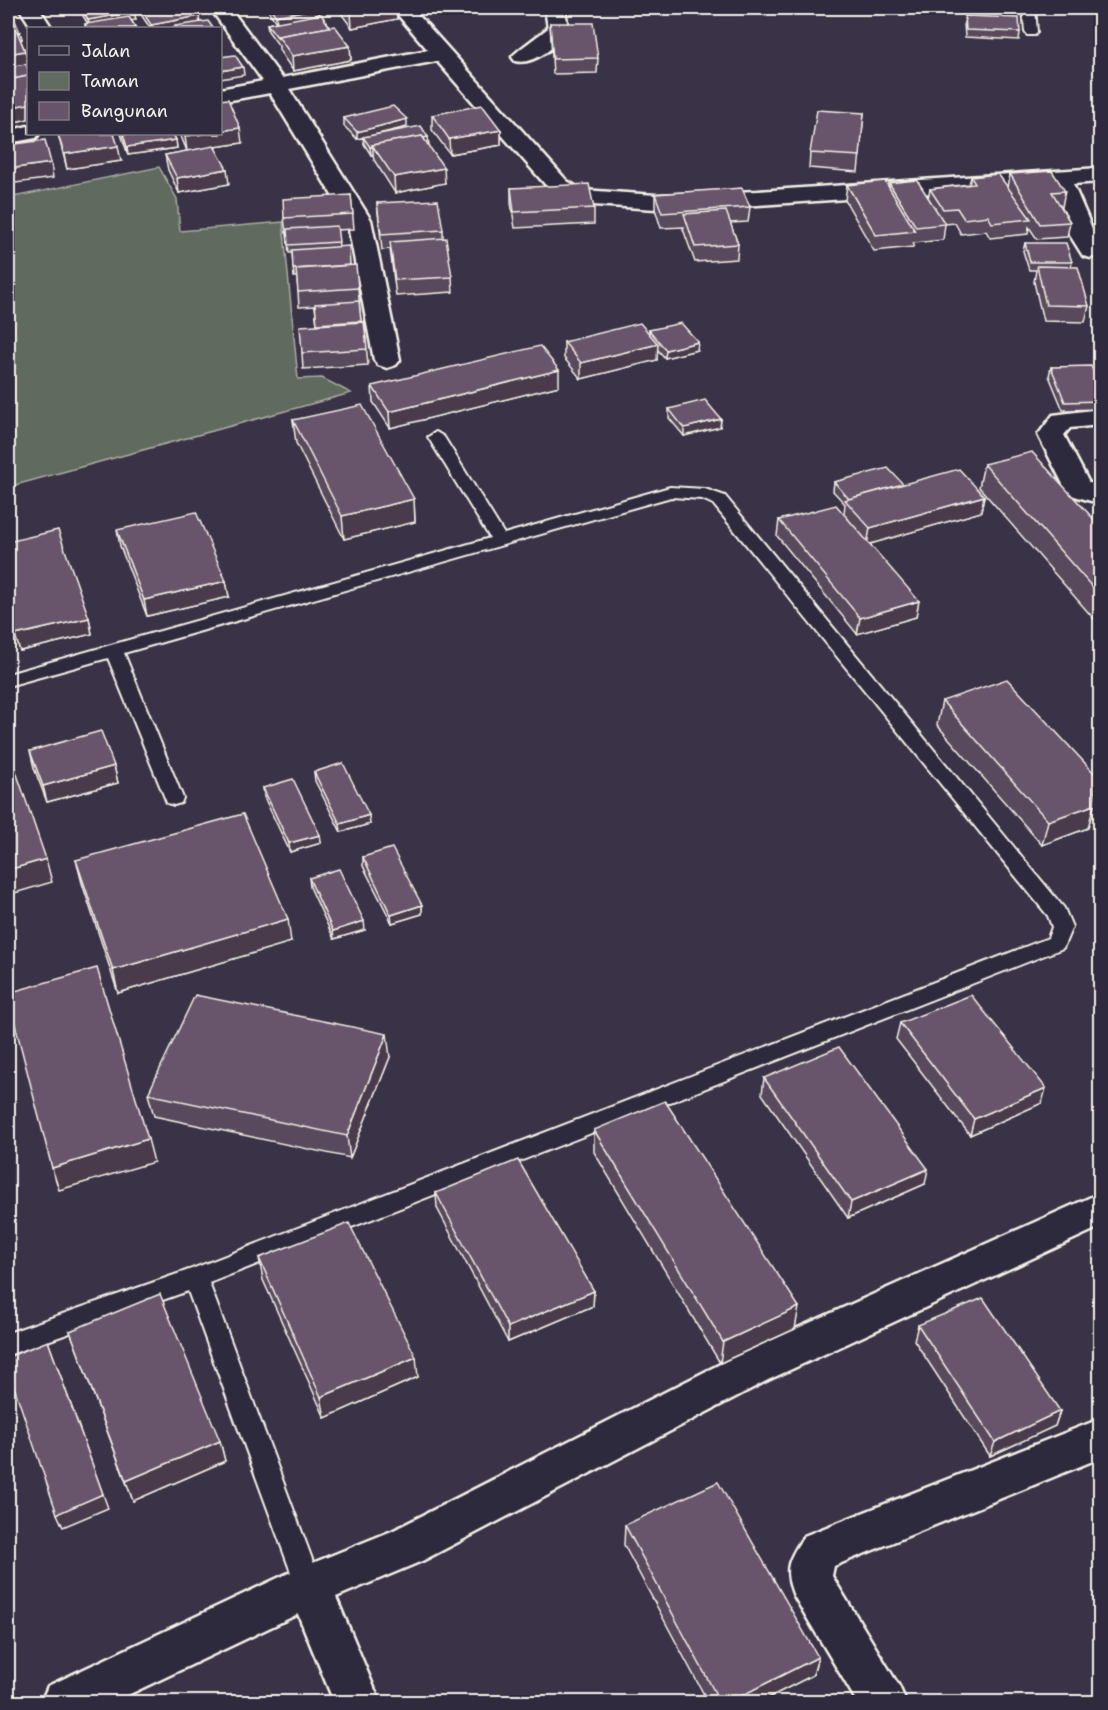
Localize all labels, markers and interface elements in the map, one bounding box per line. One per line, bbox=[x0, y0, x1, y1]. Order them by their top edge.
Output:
legend bbox=[27, 27, 222, 135]
text: Jalan bbox=[81, 39, 130, 63]
text: Taman bbox=[81, 69, 139, 93]
text: Bangunan bbox=[81, 99, 168, 123]

